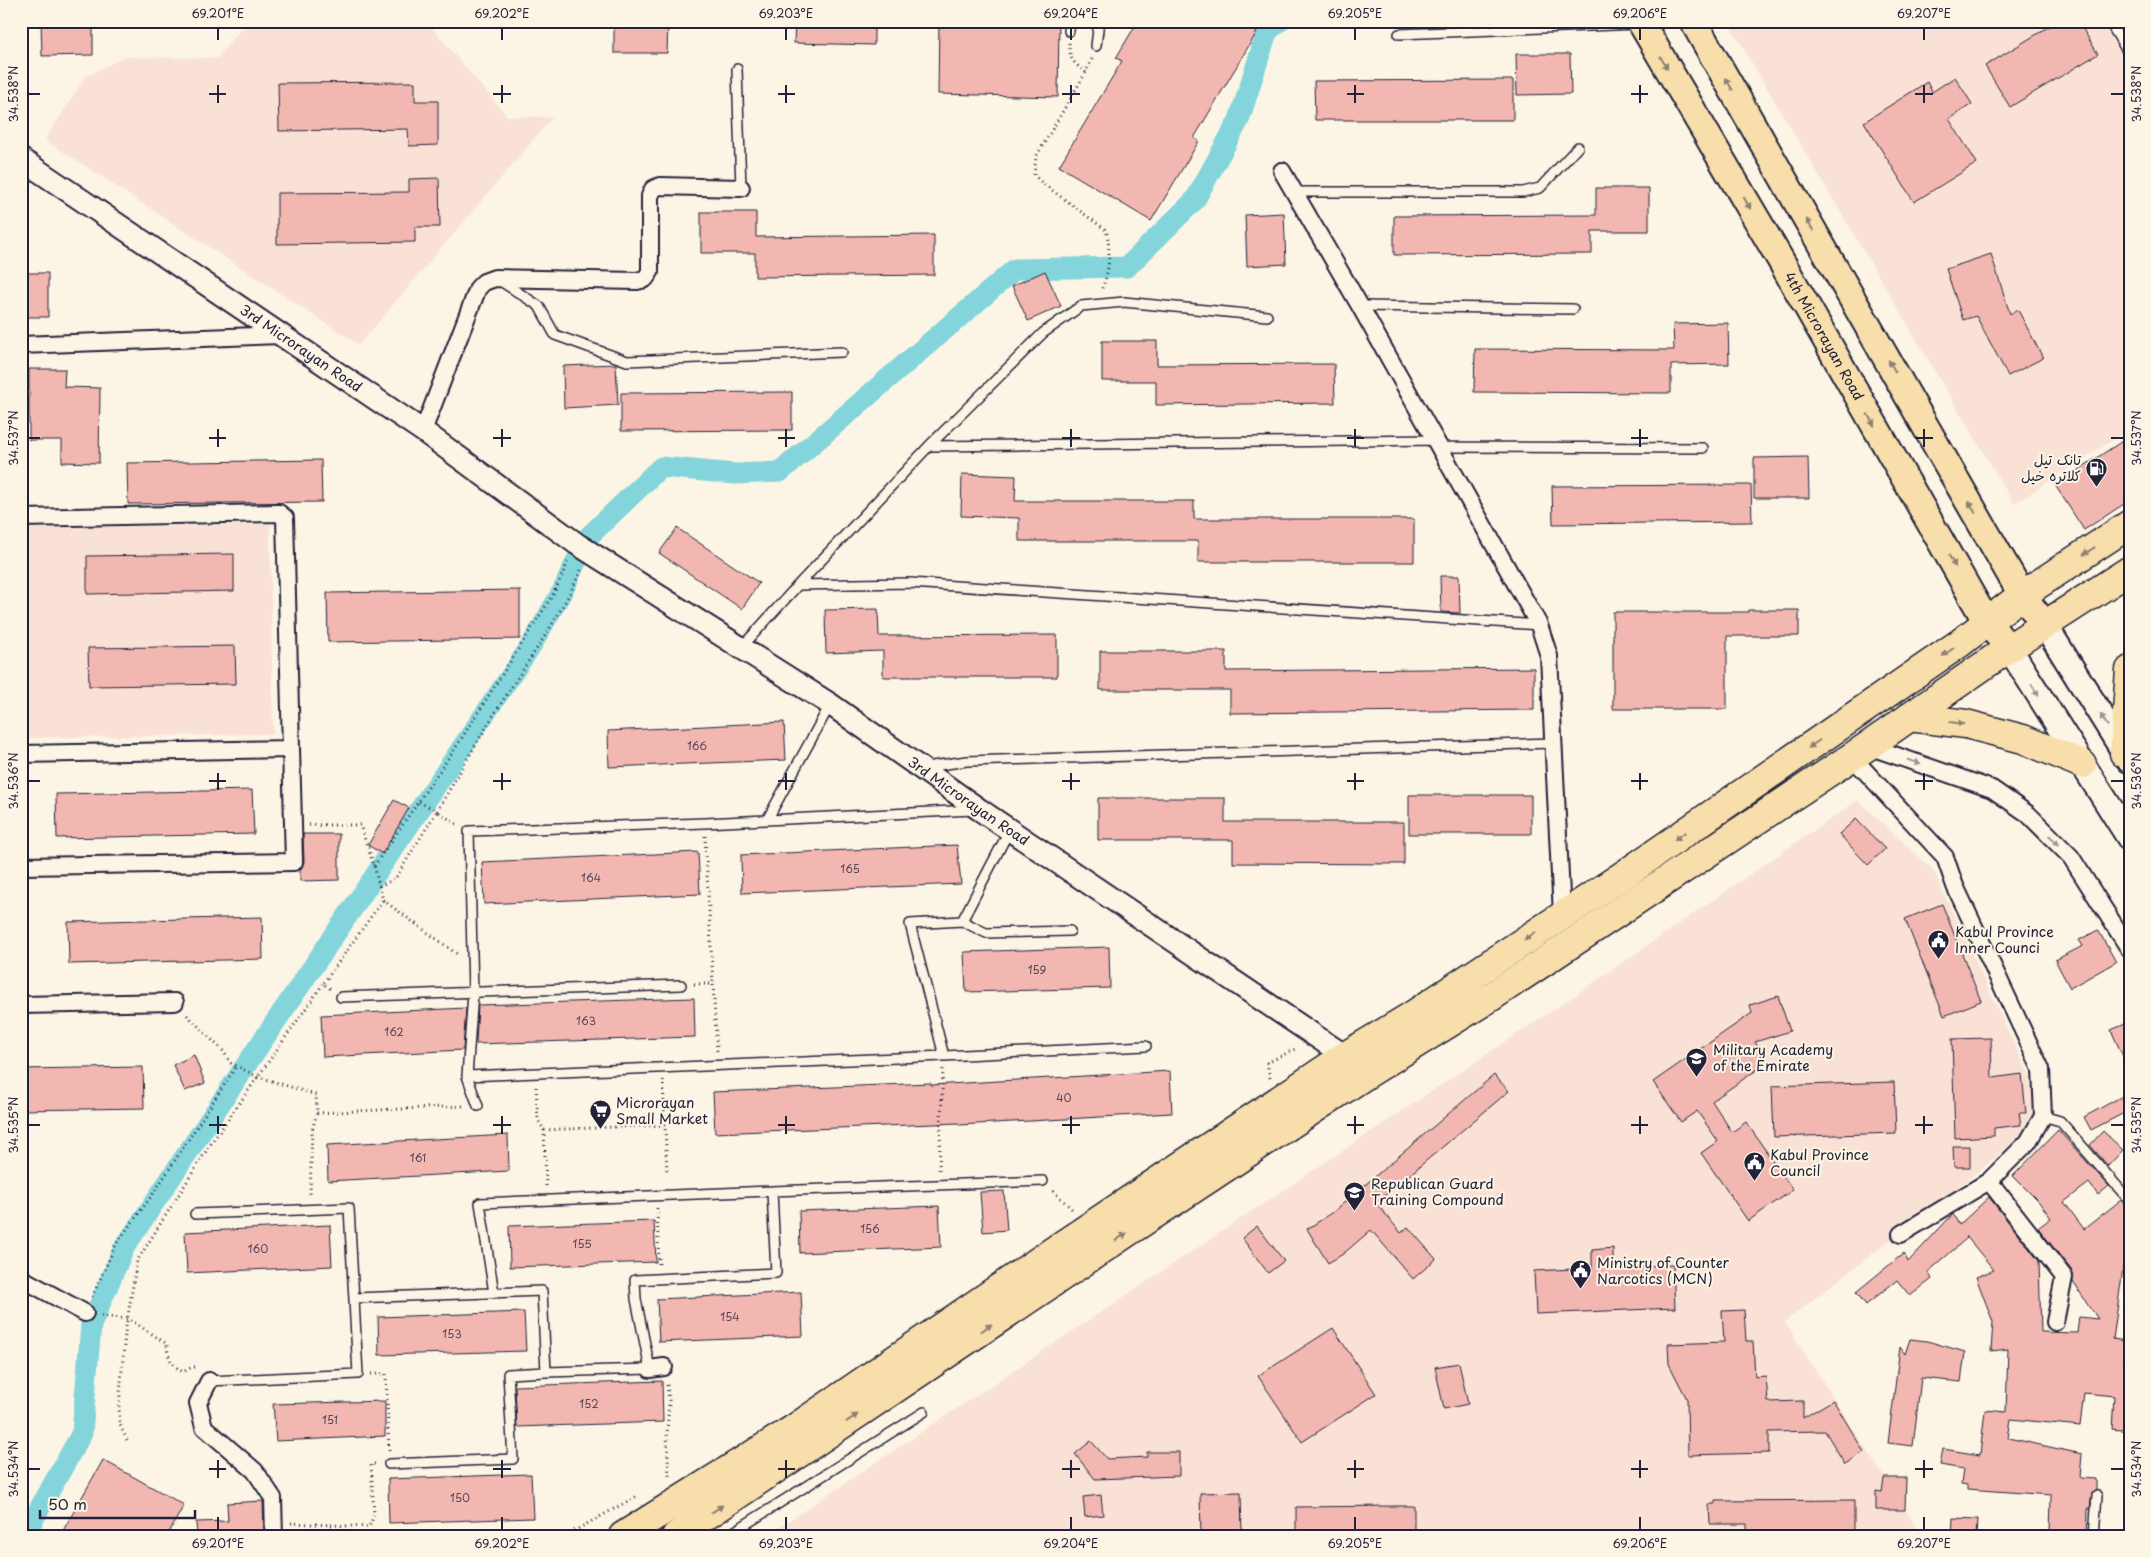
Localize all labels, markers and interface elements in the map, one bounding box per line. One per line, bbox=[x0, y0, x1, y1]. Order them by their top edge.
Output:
text: 69.201°E bbox=[192, 4, 244, 22]
text: 69.202°E bbox=[474, 4, 530, 22]
text: 69.203°E bbox=[759, 4, 813, 22]
text: 69.204°E bbox=[1044, 4, 1098, 22]
text: 69.205°E bbox=[1328, 4, 1382, 22]
text: 69.206°E bbox=[1613, 4, 1667, 22]
text: 69.207°E bbox=[1897, 4, 1951, 22]
one-way arrow bbox=[1660, 57, 1669, 70]
text: 34.538°N bbox=[4, 66, 22, 122]
text: 34.538°N bbox=[2127, 66, 2145, 122]
one-way arrow bbox=[1725, 77, 1733, 91]
one-way arrow bbox=[1743, 196, 1751, 211]
one-way arrow bbox=[1806, 218, 1815, 231]
street label: 4th Microrayan Road bbox=[1779, 268, 1869, 404]
street label: 3rd Microrayan Road bbox=[236, 299, 367, 397]
one-way arrow bbox=[1887, 359, 1896, 372]
text: 34.537°N bbox=[4, 410, 22, 466]
text: 34.537°N bbox=[2127, 410, 2145, 466]
one-way arrow bbox=[1867, 413, 1876, 427]
place label: تانک تیل کلاتره خیل bbox=[2021, 449, 2082, 486]
fuel station icon: تانک تیل کلاتره خیل bbox=[2085, 456, 2109, 487]
one-way arrow bbox=[1968, 499, 1976, 514]
one-way arrow bbox=[2082, 546, 2096, 556]
one-way arrow bbox=[1947, 555, 1956, 568]
one-way arrow bbox=[1941, 647, 1954, 656]
one-way arrow bbox=[2031, 683, 2040, 696]
one-way arrow bbox=[2099, 713, 2109, 727]
one-way arrow bbox=[1950, 719, 1966, 727]
house number: 166 bbox=[687, 737, 707, 754]
one-way arrow bbox=[1807, 739, 1821, 749]
street label: 3rd Microrayan Road bbox=[904, 751, 1034, 850]
text: 34.536°N bbox=[4, 752, 22, 810]
text: 34.536°N bbox=[2127, 752, 2145, 810]
one-way arrow bbox=[1907, 759, 1922, 766]
one-way arrow bbox=[1673, 831, 1687, 841]
one-way arrow bbox=[2047, 834, 2059, 846]
house number: 165 bbox=[840, 860, 860, 877]
house number: 164 bbox=[581, 869, 601, 886]
place label: Kabul Province Inner Counci bbox=[1955, 921, 2054, 958]
public building icon: Kabul Province Inner Counci bbox=[1927, 928, 1951, 959]
one-way arrow bbox=[1524, 931, 1537, 941]
house number: 159 bbox=[1028, 961, 1046, 978]
house number: 163 bbox=[576, 1012, 596, 1029]
house number: 162 bbox=[384, 1023, 404, 1040]
place label: Military Academy of the Emirate bbox=[1713, 1039, 1833, 1076]
school or university icon: Military Academy of the Emirate bbox=[1685, 1046, 1709, 1077]
house number: 40 bbox=[1056, 1089, 1072, 1106]
place label: Microrayan Small Market bbox=[616, 1092, 708, 1129]
text: 34.535°N bbox=[4, 1097, 22, 1153]
text: 34.535°N bbox=[2127, 1097, 2145, 1153]
supermarket icon: Microrayan Small Market bbox=[588, 1099, 612, 1130]
place label: Kabul Province Council bbox=[1770, 1144, 1869, 1181]
house number: 161 bbox=[410, 1149, 426, 1166]
public building icon: Kabul Province Council bbox=[1742, 1151, 1766, 1182]
place label: Republican Guard Training Compound bbox=[1371, 1173, 1504, 1210]
school or university icon: Republican Guard Training Compound bbox=[1343, 1180, 1367, 1211]
house number: 156 bbox=[860, 1220, 880, 1237]
one-way arrow bbox=[1114, 1232, 1128, 1242]
house number: 155 bbox=[572, 1235, 592, 1252]
house number: 160 bbox=[248, 1240, 268, 1257]
place label: Ministry of Counter Narcotics (MCN) bbox=[1597, 1252, 1730, 1289]
public building icon: Ministry of Counter Narcotics (MCN) bbox=[1569, 1259, 1593, 1290]
house number: 154 bbox=[720, 1308, 740, 1325]
one-way arrow bbox=[980, 1323, 993, 1333]
house number: 153 bbox=[442, 1325, 462, 1342]
house number: 152 bbox=[579, 1395, 599, 1412]
house number: 151 bbox=[322, 1411, 338, 1428]
one-way arrow bbox=[845, 1414, 858, 1423]
text: 34.534°N bbox=[4, 1441, 22, 1497]
text: 34.534°N bbox=[2127, 1441, 2145, 1497]
scale bar bbox=[40, 1487, 195, 1519]
house number: 150 bbox=[450, 1489, 470, 1506]
text: 50 m bbox=[48, 1492, 87, 1515]
one-way arrow bbox=[710, 1504, 723, 1514]
text: 69.201°E bbox=[192, 1534, 244, 1552]
text: 69.202°E bbox=[474, 1534, 530, 1552]
text: 69.203°E bbox=[759, 1534, 813, 1552]
text: 69.204°E bbox=[1044, 1534, 1098, 1552]
text: 69.205°E bbox=[1328, 1534, 1382, 1552]
text: 69.206°E bbox=[1613, 1534, 1667, 1552]
text: 69.207°E bbox=[1897, 1534, 1951, 1552]

